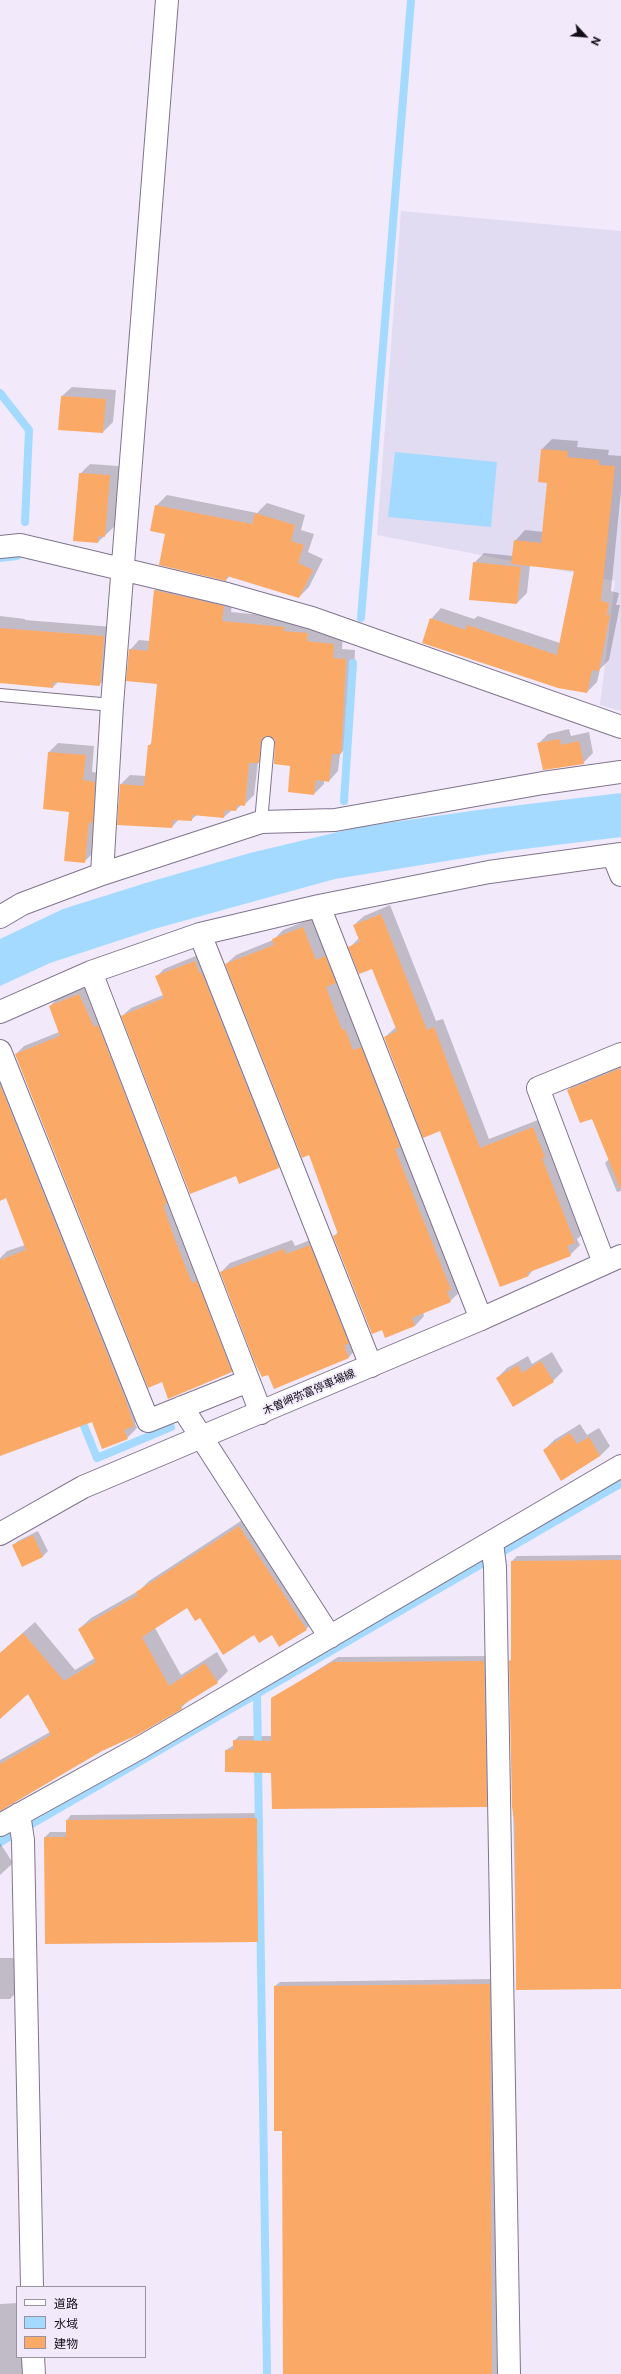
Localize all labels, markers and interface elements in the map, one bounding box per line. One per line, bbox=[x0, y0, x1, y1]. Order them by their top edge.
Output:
north arrow bbox=[565, 16, 605, 56]
text: N bbox=[589, 35, 604, 48]
street label: 木曽岬弥富停車場線 bbox=[261, 1367, 357, 1417]
legend bbox=[16, 2286, 146, 2358]
text: 道路 bbox=[54, 2296, 78, 2310]
text: 水域 bbox=[54, 2316, 78, 2330]
text: 建物 bbox=[54, 2336, 78, 2350]

